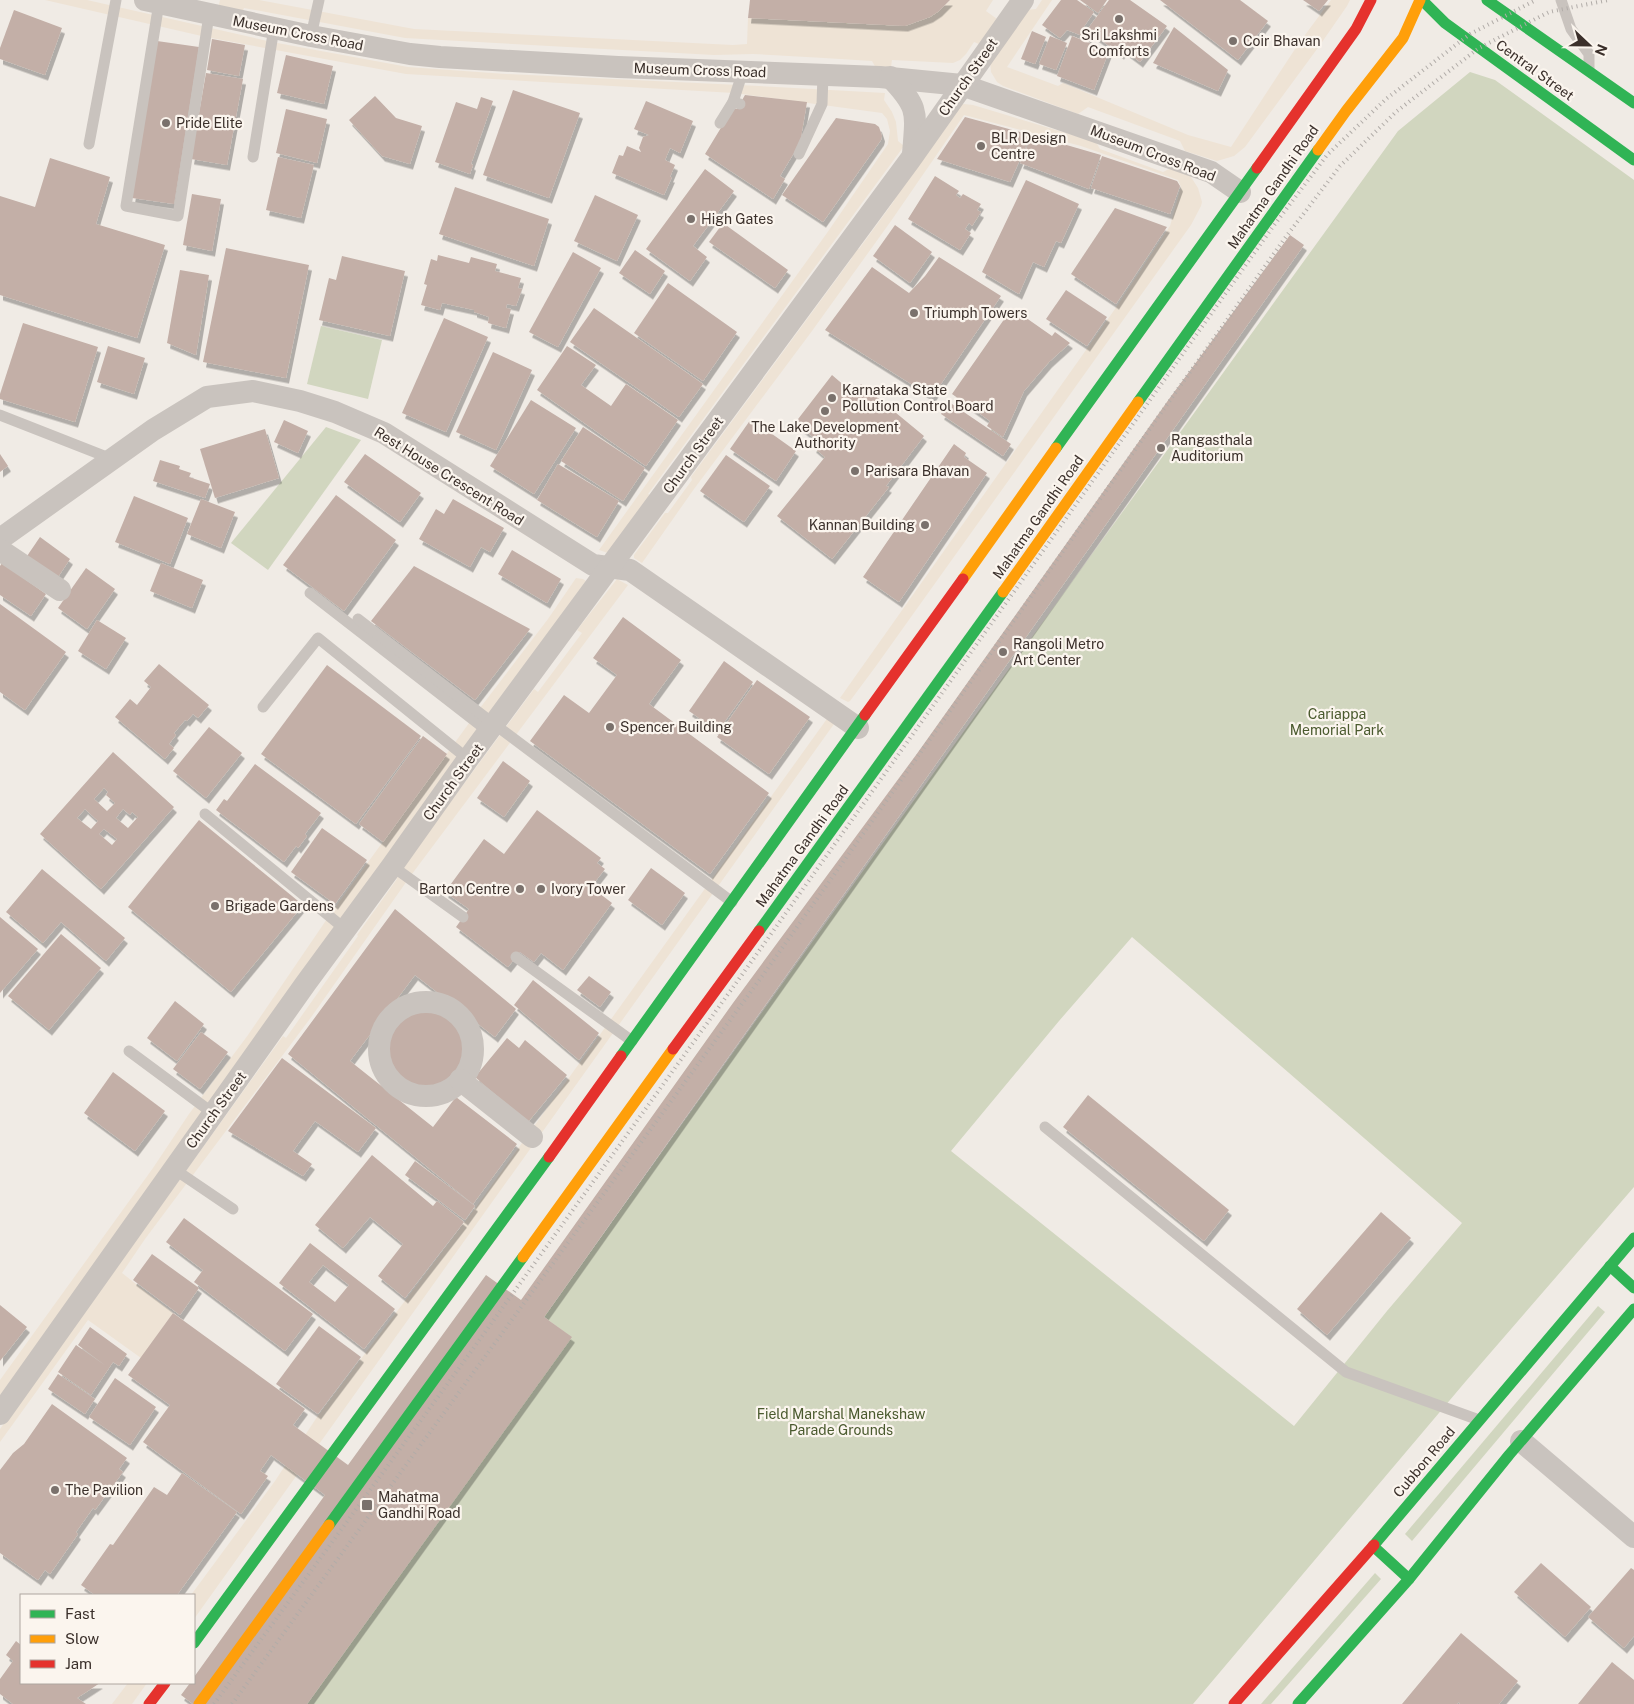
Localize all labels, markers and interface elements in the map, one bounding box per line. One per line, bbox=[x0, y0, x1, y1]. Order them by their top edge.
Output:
street label: Museum Cross Road bbox=[231, 12, 365, 54]
marker: Sri Lakshmi Comforts bbox=[1113, 13, 1125, 25]
north arrow bbox=[1564, 20, 1614, 70]
place label: Sri Lakshmi Comforts bbox=[1081, 27, 1157, 59]
place label: Coir Bhavan bbox=[1243, 33, 1321, 49]
street label: Church Street bbox=[935, 35, 1001, 119]
marker: Coir Bhavan bbox=[1227, 35, 1239, 47]
street label: Central Street bbox=[1493, 36, 1577, 104]
text: N bbox=[1592, 42, 1611, 58]
street label: Museum Cross Road bbox=[633, 60, 767, 80]
place label: Pride Elite bbox=[176, 115, 243, 131]
marker: Pride Elite bbox=[160, 117, 172, 129]
street label: Museum Cross Road bbox=[1088, 122, 1218, 184]
street label: Mahatma Gandhi Road bbox=[1224, 122, 1322, 252]
place label: BLR Design Centre bbox=[991, 130, 1066, 162]
marker: BLR Design Centre bbox=[975, 140, 987, 152]
place label: High Gates bbox=[701, 211, 773, 227]
marker: High Gates bbox=[685, 213, 697, 225]
place label: Triumph Towers bbox=[924, 305, 1027, 321]
marker: Triumph Towers bbox=[908, 307, 920, 319]
place label: Karnataka State Pollution Control Board bbox=[842, 382, 994, 414]
marker: Karnataka State Pollution Control Board bbox=[826, 392, 838, 404]
marker: The Lake Development Authority bbox=[819, 405, 831, 417]
street label: Church Street bbox=[660, 413, 726, 497]
place label: The Lake Development Authority bbox=[751, 419, 899, 451]
street label: Rest House Crescent Road bbox=[371, 423, 527, 529]
place label: Rangasthala Auditorium bbox=[1171, 432, 1252, 464]
marker: Rangasthala Auditorium bbox=[1155, 442, 1167, 454]
street label: Mahatma Gandhi Road bbox=[989, 452, 1087, 582]
place label: Parisara Bhavan bbox=[865, 463, 969, 479]
marker: Parisara Bhavan bbox=[849, 465, 861, 477]
place label: Kannan Building bbox=[809, 517, 915, 533]
marker: Kannan Building bbox=[919, 519, 931, 531]
place label: Rangoli Metro Art Center bbox=[1013, 636, 1104, 668]
marker: Rangoli Metro Art Center bbox=[997, 646, 1009, 658]
park label: Cariappa Memorial Park bbox=[1290, 706, 1384, 738]
place label: Spencer Building bbox=[620, 719, 732, 735]
marker: Spencer Building bbox=[604, 721, 616, 733]
street label: Church Street bbox=[420, 740, 486, 824]
street label: Mahatma Gandhi Road bbox=[752, 782, 852, 910]
place label: Barton Centre bbox=[419, 881, 510, 897]
place label: Ivory Tower bbox=[551, 881, 626, 897]
marker: Barton Centre bbox=[514, 883, 526, 895]
marker: Ivory Tower bbox=[535, 883, 547, 895]
place label: Brigade Gardens bbox=[225, 898, 334, 914]
marker: Brigade Gardens bbox=[209, 900, 221, 912]
street label: Church Street bbox=[183, 1068, 249, 1152]
park label: Field Marshal Manekshaw Parade Grounds bbox=[757, 1406, 925, 1438]
street label: Cubbon Road bbox=[1390, 1423, 1458, 1501]
place label: The Pavilion bbox=[65, 1482, 143, 1498]
marker: The Pavilion bbox=[49, 1484, 61, 1496]
place label: Mahatma Gandhi Road bbox=[378, 1489, 461, 1521]
marker: Mahatma Gandhi Road bbox=[360, 1498, 374, 1512]
legend bbox=[20, 1594, 195, 1684]
text: Fast bbox=[65, 1605, 95, 1622]
text: Slow bbox=[65, 1630, 100, 1647]
text: Jam bbox=[65, 1655, 92, 1672]

